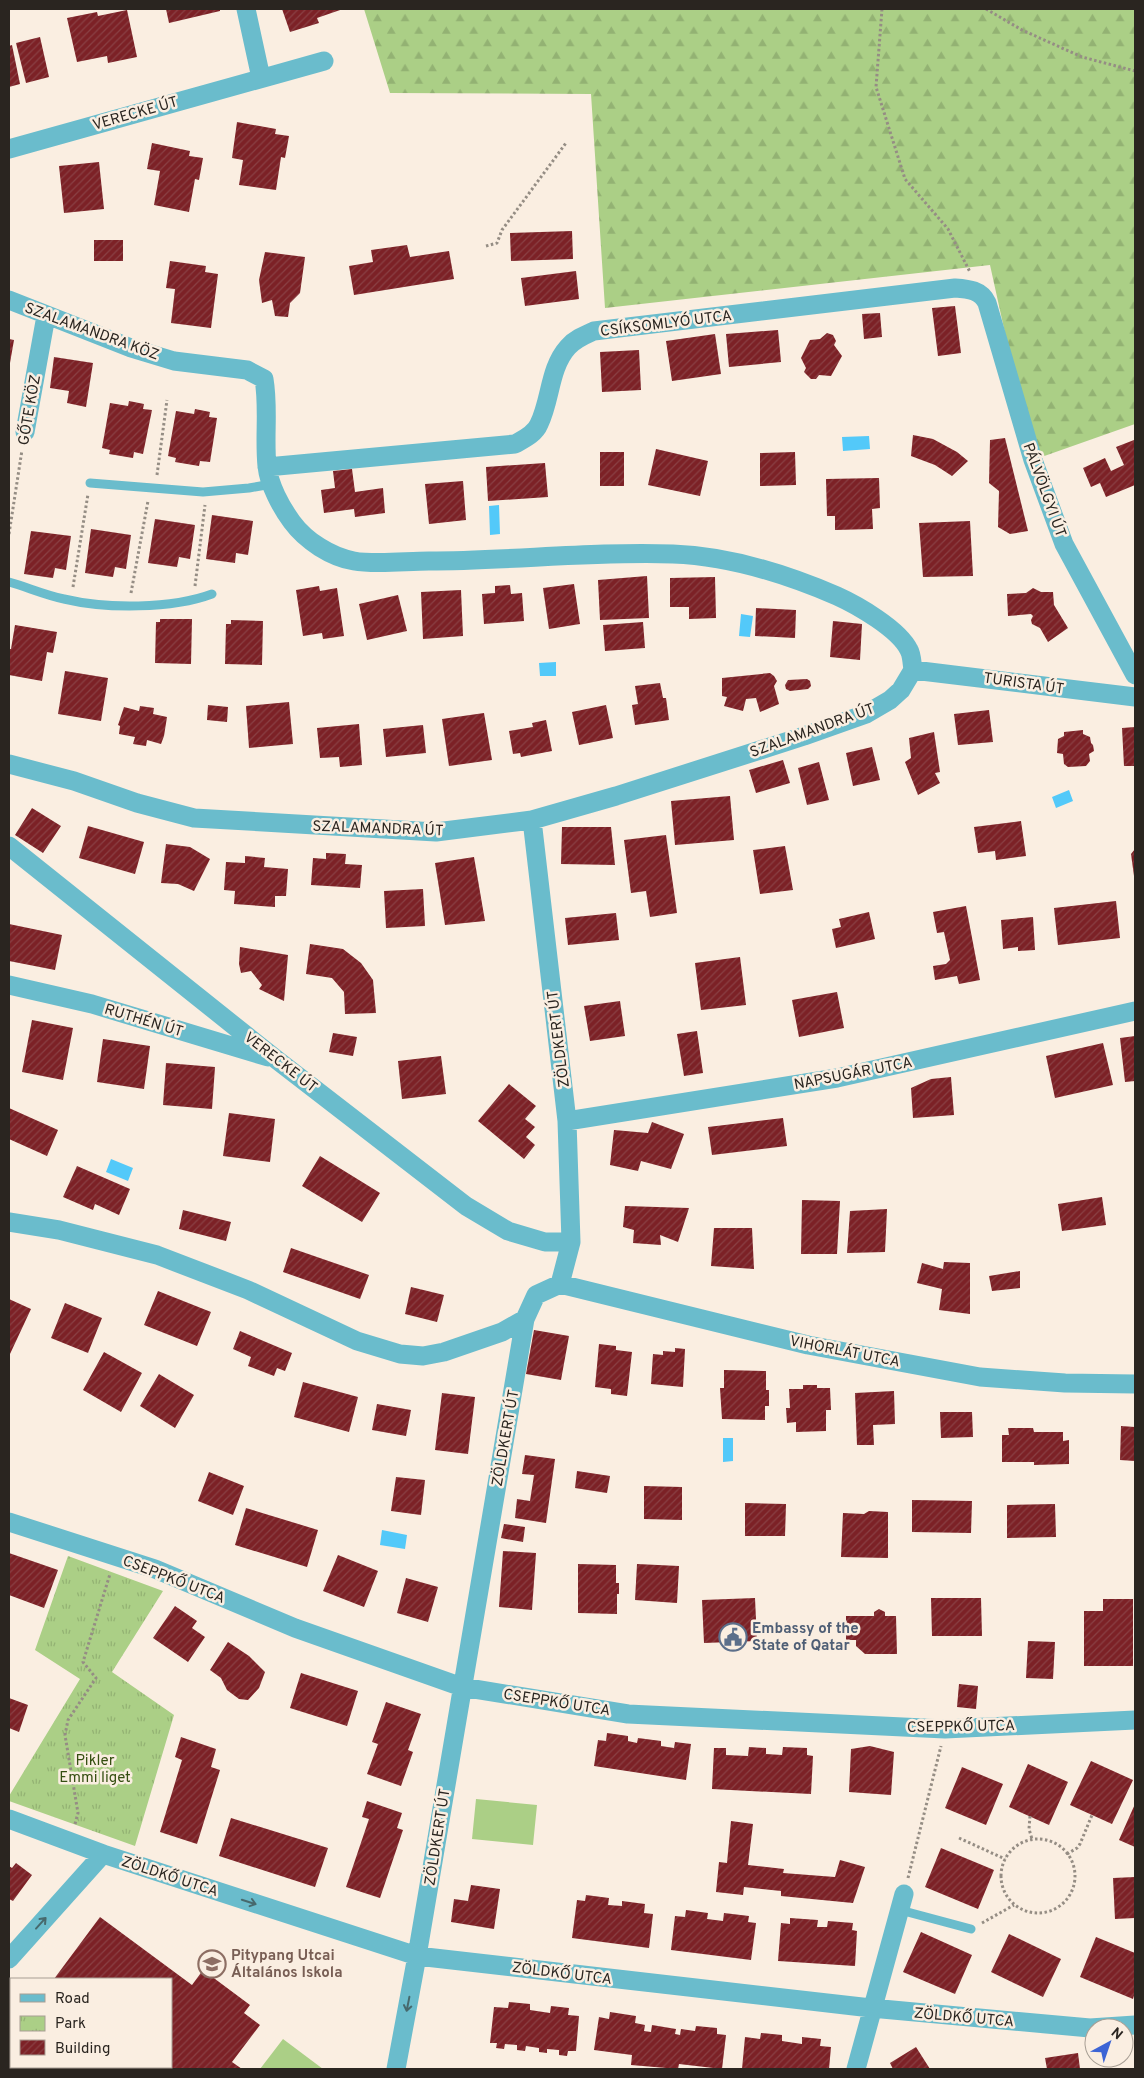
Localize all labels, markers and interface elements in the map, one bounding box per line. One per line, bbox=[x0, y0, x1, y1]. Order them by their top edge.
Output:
street label: VERECKE ÚT bbox=[90, 91, 180, 136]
street label: SZALAMANDRA KÖZ bbox=[22, 298, 162, 366]
street label: CSÍKSOMLYÓ UTCA bbox=[599, 305, 733, 342]
street label: GŐTE KÖZ bbox=[13, 373, 46, 447]
street label: PÁLVÖLGYI ÚT bbox=[1018, 440, 1071, 540]
street label: TURISTA ÚT bbox=[982, 667, 1066, 700]
street label: SZALAMANDRA ÚT bbox=[747, 698, 877, 763]
street label: SZALAMANDRA ÚT bbox=[312, 816, 444, 841]
street label: ZÖLDKERT ÚT bbox=[542, 989, 575, 1089]
street label: RUTHÉN ÚT bbox=[102, 999, 186, 1042]
street label: VERECKE ÚT bbox=[240, 1027, 322, 1098]
street label: NAPSUGÁR UTCA bbox=[792, 1053, 914, 1095]
street label: VIHORLÁT UTCA bbox=[788, 1331, 902, 1372]
street label: ZÖLDKERT ÚT bbox=[487, 1388, 524, 1488]
street label: CSEPPKŐ UTCA bbox=[120, 1550, 228, 1609]
place label: Embassy of the State of Qatar bbox=[752, 1620, 859, 1656]
public building icon: Embassy of the State of Qatar bbox=[718, 1622, 748, 1652]
street label: CSEPPKŐ UTCA bbox=[502, 1684, 612, 1721]
street label: CSEPPKŐ UTCA bbox=[907, 1715, 1015, 1738]
park label: Pikler Emmi liget bbox=[59, 1752, 131, 1788]
street label: ZÖLDKERT ÚT bbox=[419, 1787, 456, 1887]
street label: ZÖLDKŐ UTCA bbox=[119, 1851, 221, 1902]
one-way arrow bbox=[241, 1897, 257, 1907]
one-way arrow bbox=[35, 1917, 46, 1930]
place label: Pitypang Utcai Általános Iskola bbox=[231, 1947, 343, 1983]
school or university icon: Pitypang Utcai Általános Iskola bbox=[197, 1949, 227, 1979]
street label: ZÖLDKŐ UTCA bbox=[511, 1957, 613, 1990]
legend bbox=[10, 1978, 172, 2068]
text: Road bbox=[55, 1990, 90, 2009]
one-way arrow bbox=[402, 1996, 412, 2012]
street label: ZÖLDKŐ UTCA bbox=[913, 2003, 1015, 2032]
text: Park bbox=[55, 2015, 86, 2034]
north arrow bbox=[1084, 2018, 1134, 2068]
text: N bbox=[1107, 2024, 1126, 2044]
text: Building bbox=[55, 2040, 110, 2059]

